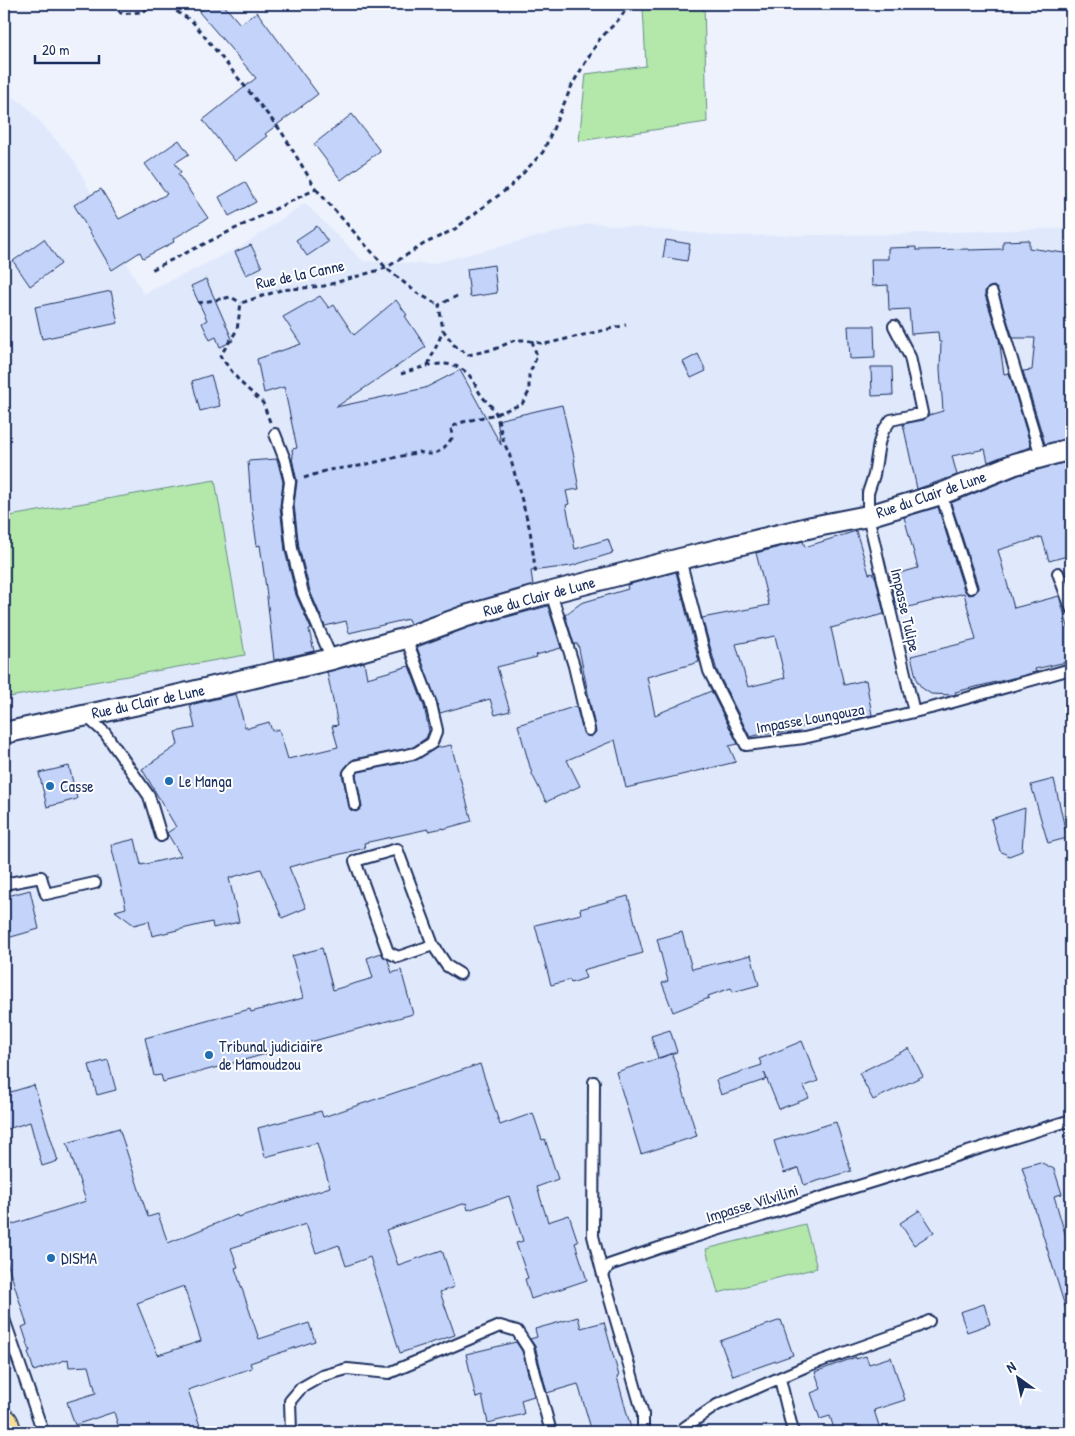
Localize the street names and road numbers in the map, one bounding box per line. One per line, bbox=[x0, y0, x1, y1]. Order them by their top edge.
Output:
street label: Rue de la Canne bbox=[254, 254, 347, 294]
street label: Rue du Clair de Lune bbox=[873, 465, 990, 523]
street label: Impasse Tulipe bbox=[886, 566, 926, 655]
street label: Rue du Clair de Lune bbox=[481, 570, 598, 622]
street label: Rue du Clair de Lune bbox=[89, 678, 207, 724]
street label: Impasse Loungouza bbox=[754, 698, 866, 738]
street label: Impasse Vilvilini bbox=[703, 1179, 801, 1227]

